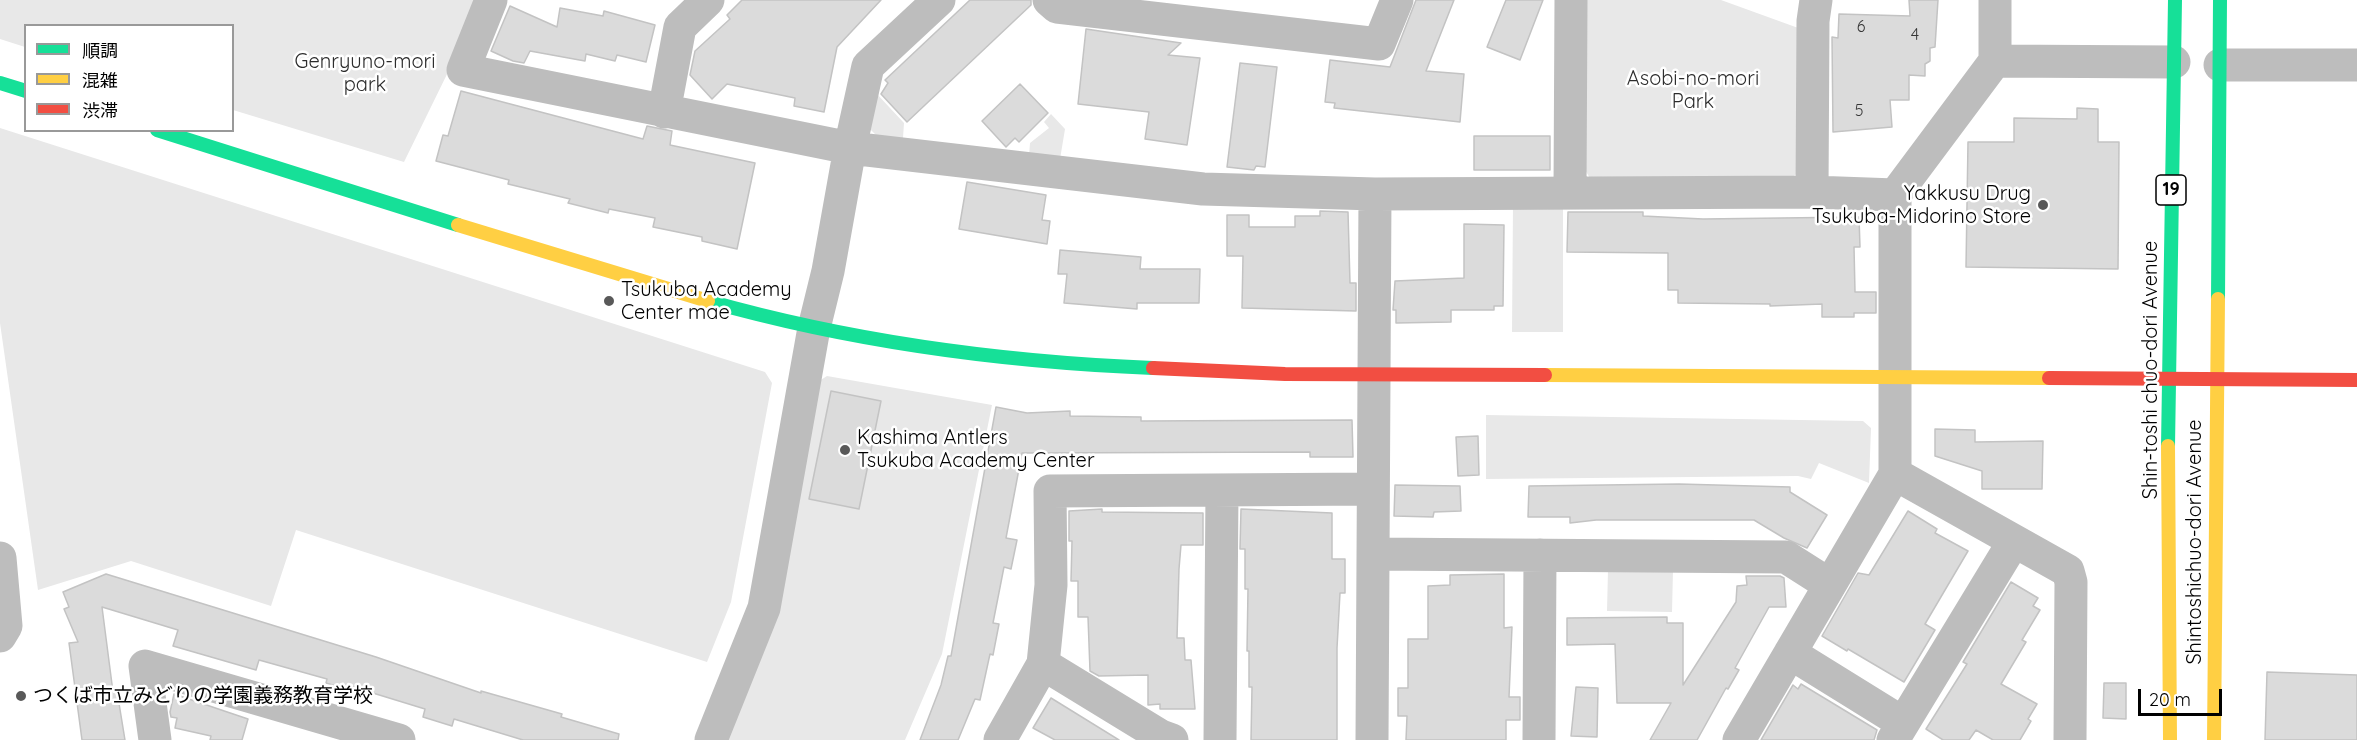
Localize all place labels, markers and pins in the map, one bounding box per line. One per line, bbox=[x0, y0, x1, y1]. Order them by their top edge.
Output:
place label: Yakkusu Drug Tsukuba-Midorino Store bbox=[1812, 182, 2031, 229]
marker: Yakkusu Drug Tsukuba-Midorino Store bbox=[2036, 198, 2050, 212]
place label: Tsukuba Academy Center mae bbox=[621, 278, 792, 325]
marker: Tsukuba Academy Center mae bbox=[602, 294, 616, 308]
place label: Kashima Antlers Tsukuba Academy Center bbox=[857, 426, 1095, 473]
marker: Kashima Antlers Tsukuba Academy Center bbox=[838, 443, 852, 457]
place label: つくば市立みどりの学園義務教育学校 bbox=[33, 684, 373, 708]
marker: つくば市立みどりの学園義務教育学校 bbox=[14, 689, 28, 703]

